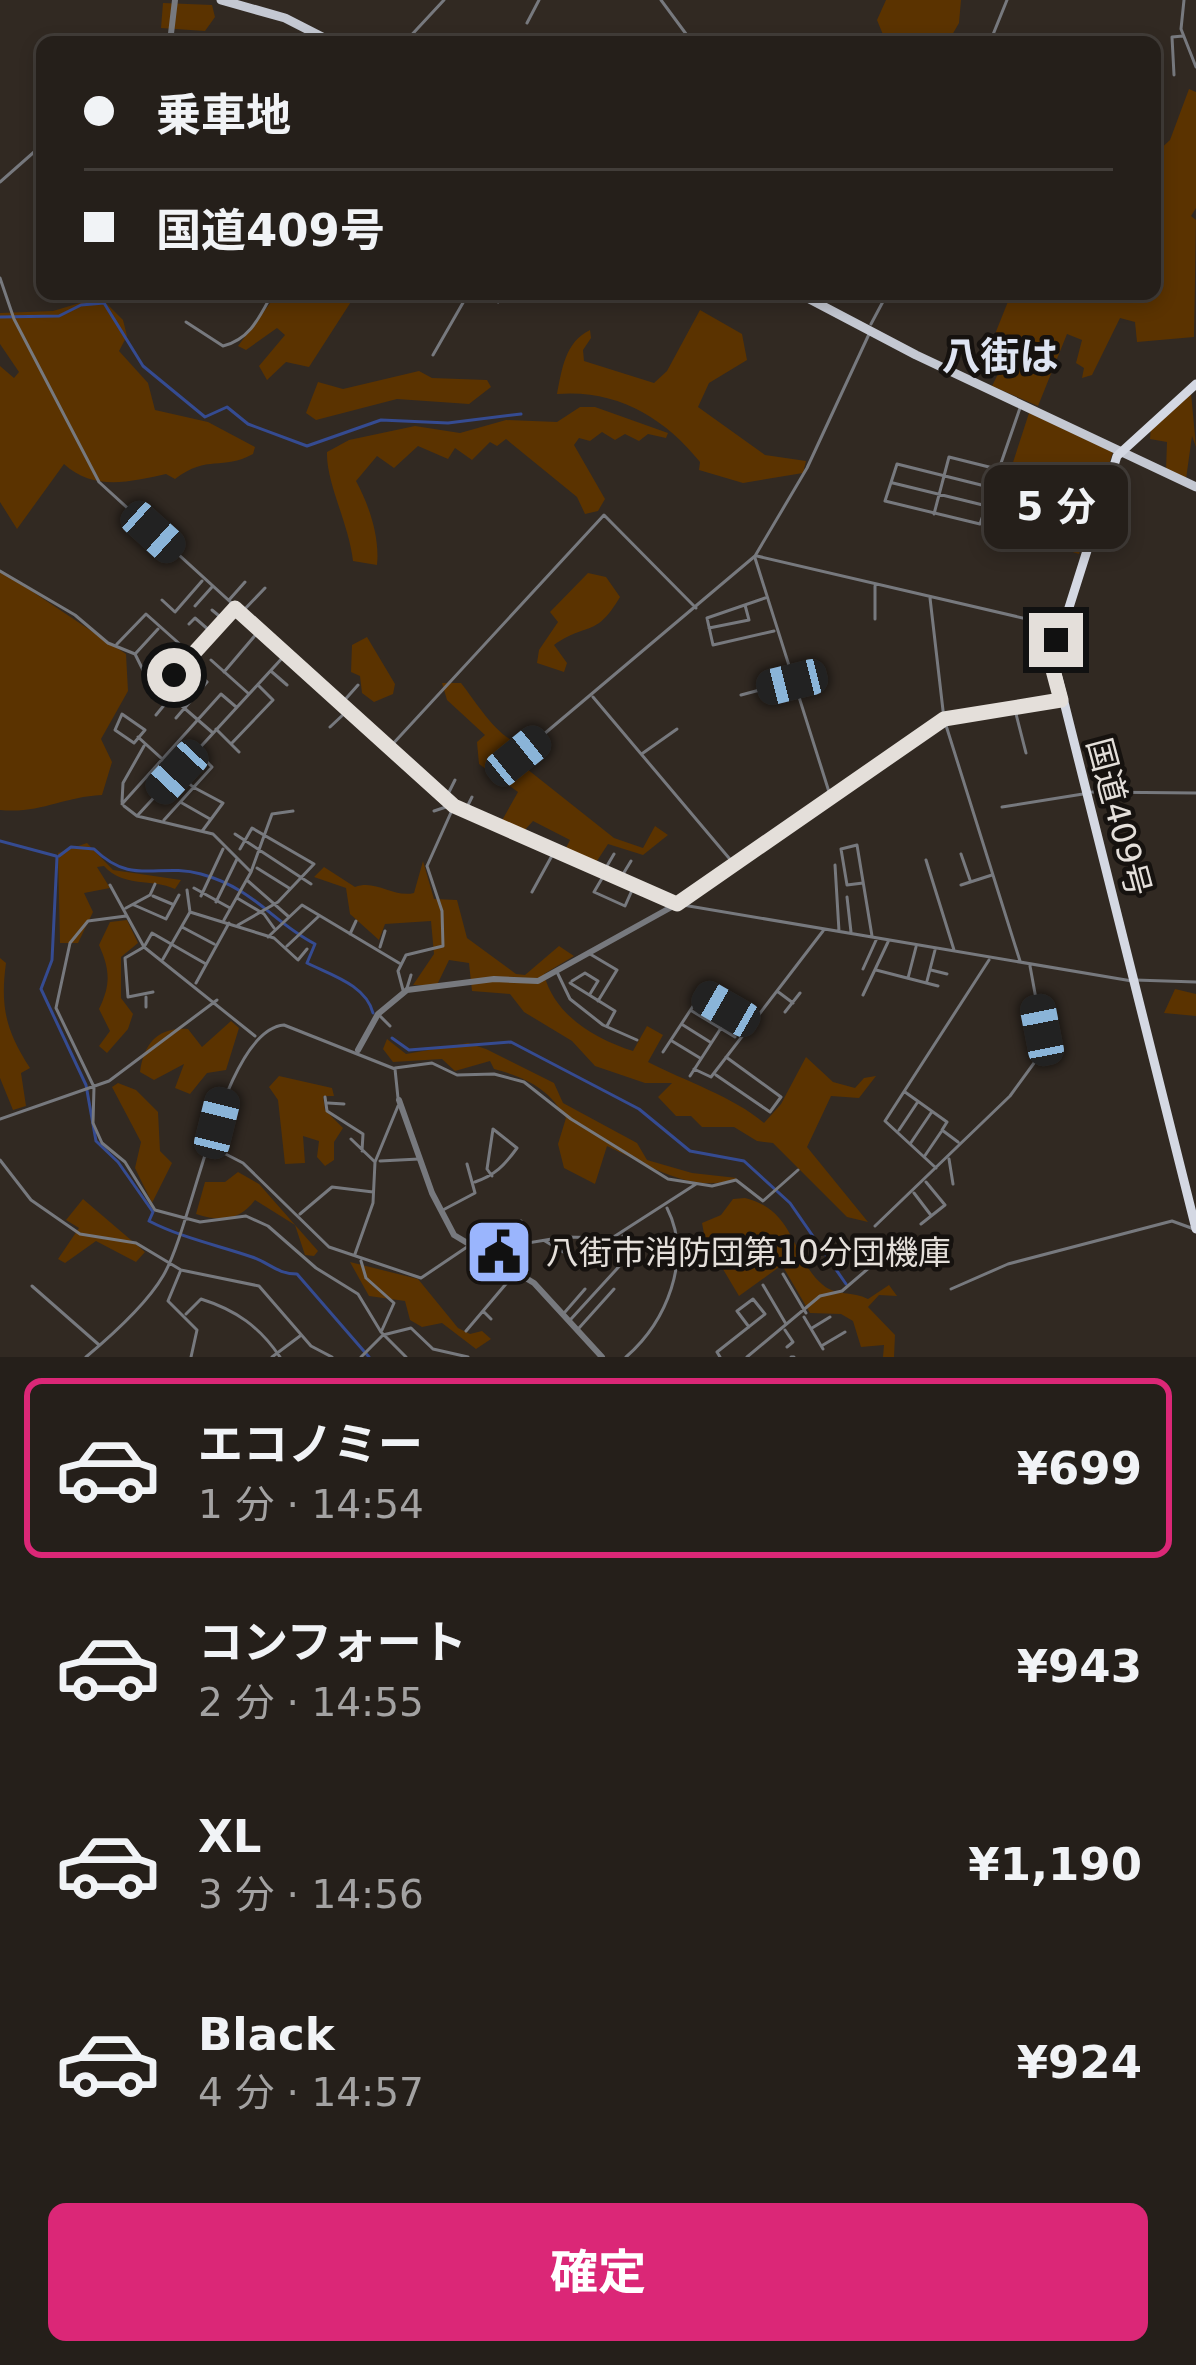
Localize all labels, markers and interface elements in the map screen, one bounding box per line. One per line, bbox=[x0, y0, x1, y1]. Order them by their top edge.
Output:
text: 乗車地 bbox=[156, 89, 291, 142]
text: 国道409号 bbox=[156, 204, 385, 257]
district label: 八街は bbox=[941, 334, 1059, 379]
callout: 5 分 bbox=[984, 466, 1128, 550]
text: 5 分 bbox=[1016, 484, 1096, 529]
car bbox=[114, 495, 192, 569]
route end bbox=[1029, 613, 1083, 667]
route start bbox=[147, 648, 201, 702]
car bbox=[753, 656, 831, 708]
car bbox=[479, 719, 557, 793]
car bbox=[139, 733, 215, 811]
street label: 国道409号 bbox=[1079, 734, 1159, 900]
car bbox=[686, 975, 766, 1043]
car bbox=[1017, 991, 1067, 1069]
car bbox=[191, 1084, 243, 1162]
public building icon: 八街市消防団第10分団機庫 bbox=[464, 1217, 534, 1287]
place label: 八街市消防団第10分団機庫 bbox=[546, 1233, 951, 1272]
icon: car bbox=[54, 1414, 162, 1522]
text: エコノミー bbox=[198, 1418, 423, 1471]
text: ¥699 bbox=[1017, 1442, 1142, 1495]
text: 1 分 · 14:54 bbox=[198, 1482, 424, 1527]
icon: car bbox=[54, 1612, 162, 1720]
text: コンフォート bbox=[198, 1616, 467, 1669]
text: ¥943 bbox=[1017, 1640, 1142, 1693]
text: 2 分 · 14:55 bbox=[198, 1680, 424, 1725]
icon: car bbox=[54, 1810, 162, 1918]
text: XL bbox=[198, 1810, 261, 1863]
text: ¥1,190 bbox=[968, 1838, 1142, 1891]
text: 3 分 · 14:56 bbox=[198, 1872, 424, 1917]
icon: car bbox=[54, 2008, 162, 2116]
text: Black bbox=[198, 2008, 335, 2061]
text: ¥924 bbox=[1017, 2036, 1142, 2089]
text: 4 分 · 14:57 bbox=[198, 2070, 424, 2115]
button: 確定 bbox=[48, 2203, 1148, 2341]

